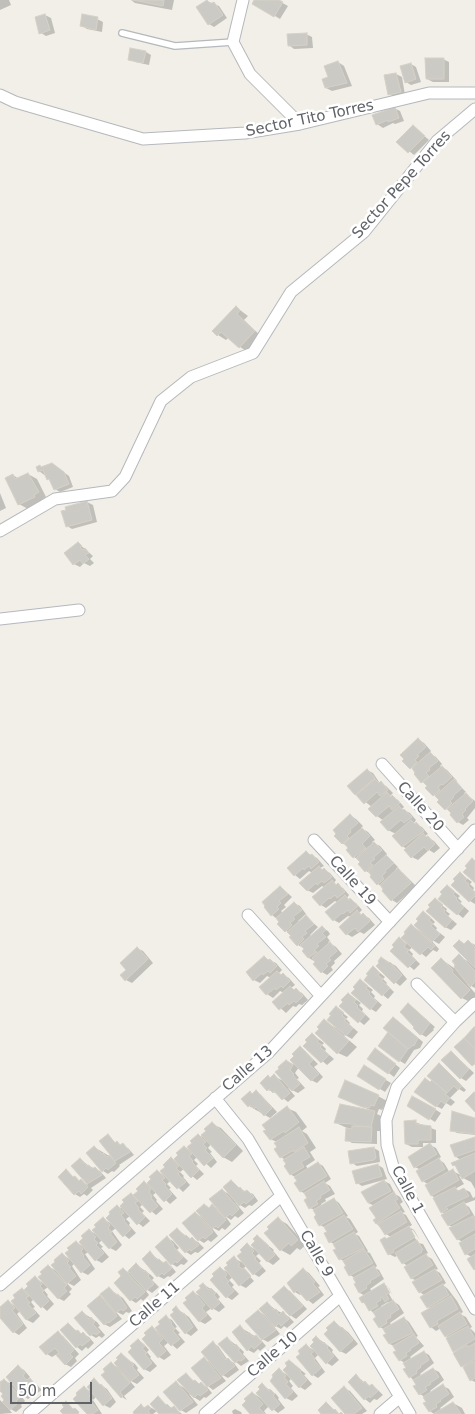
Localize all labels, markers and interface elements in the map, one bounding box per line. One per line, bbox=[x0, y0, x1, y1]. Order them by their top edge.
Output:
street label: Sector Tito Torres bbox=[244, 97, 376, 141]
street label: Sector Pepe Torres bbox=[349, 127, 455, 243]
street label: Calle 20 bbox=[393, 778, 447, 836]
street label: Calle 19 bbox=[325, 852, 379, 910]
street label: Calle 13 bbox=[219, 1042, 277, 1096]
street label: Calle 1 bbox=[387, 1163, 427, 1217]
street label: Calle 9 bbox=[295, 1227, 337, 1281]
street label: Calle 11 bbox=[126, 1278, 184, 1332]
street label: Calle 10 bbox=[244, 1328, 302, 1382]
scale bar bbox=[12, 1372, 95, 1404]
text: 50 m bbox=[18, 1382, 56, 1400]

